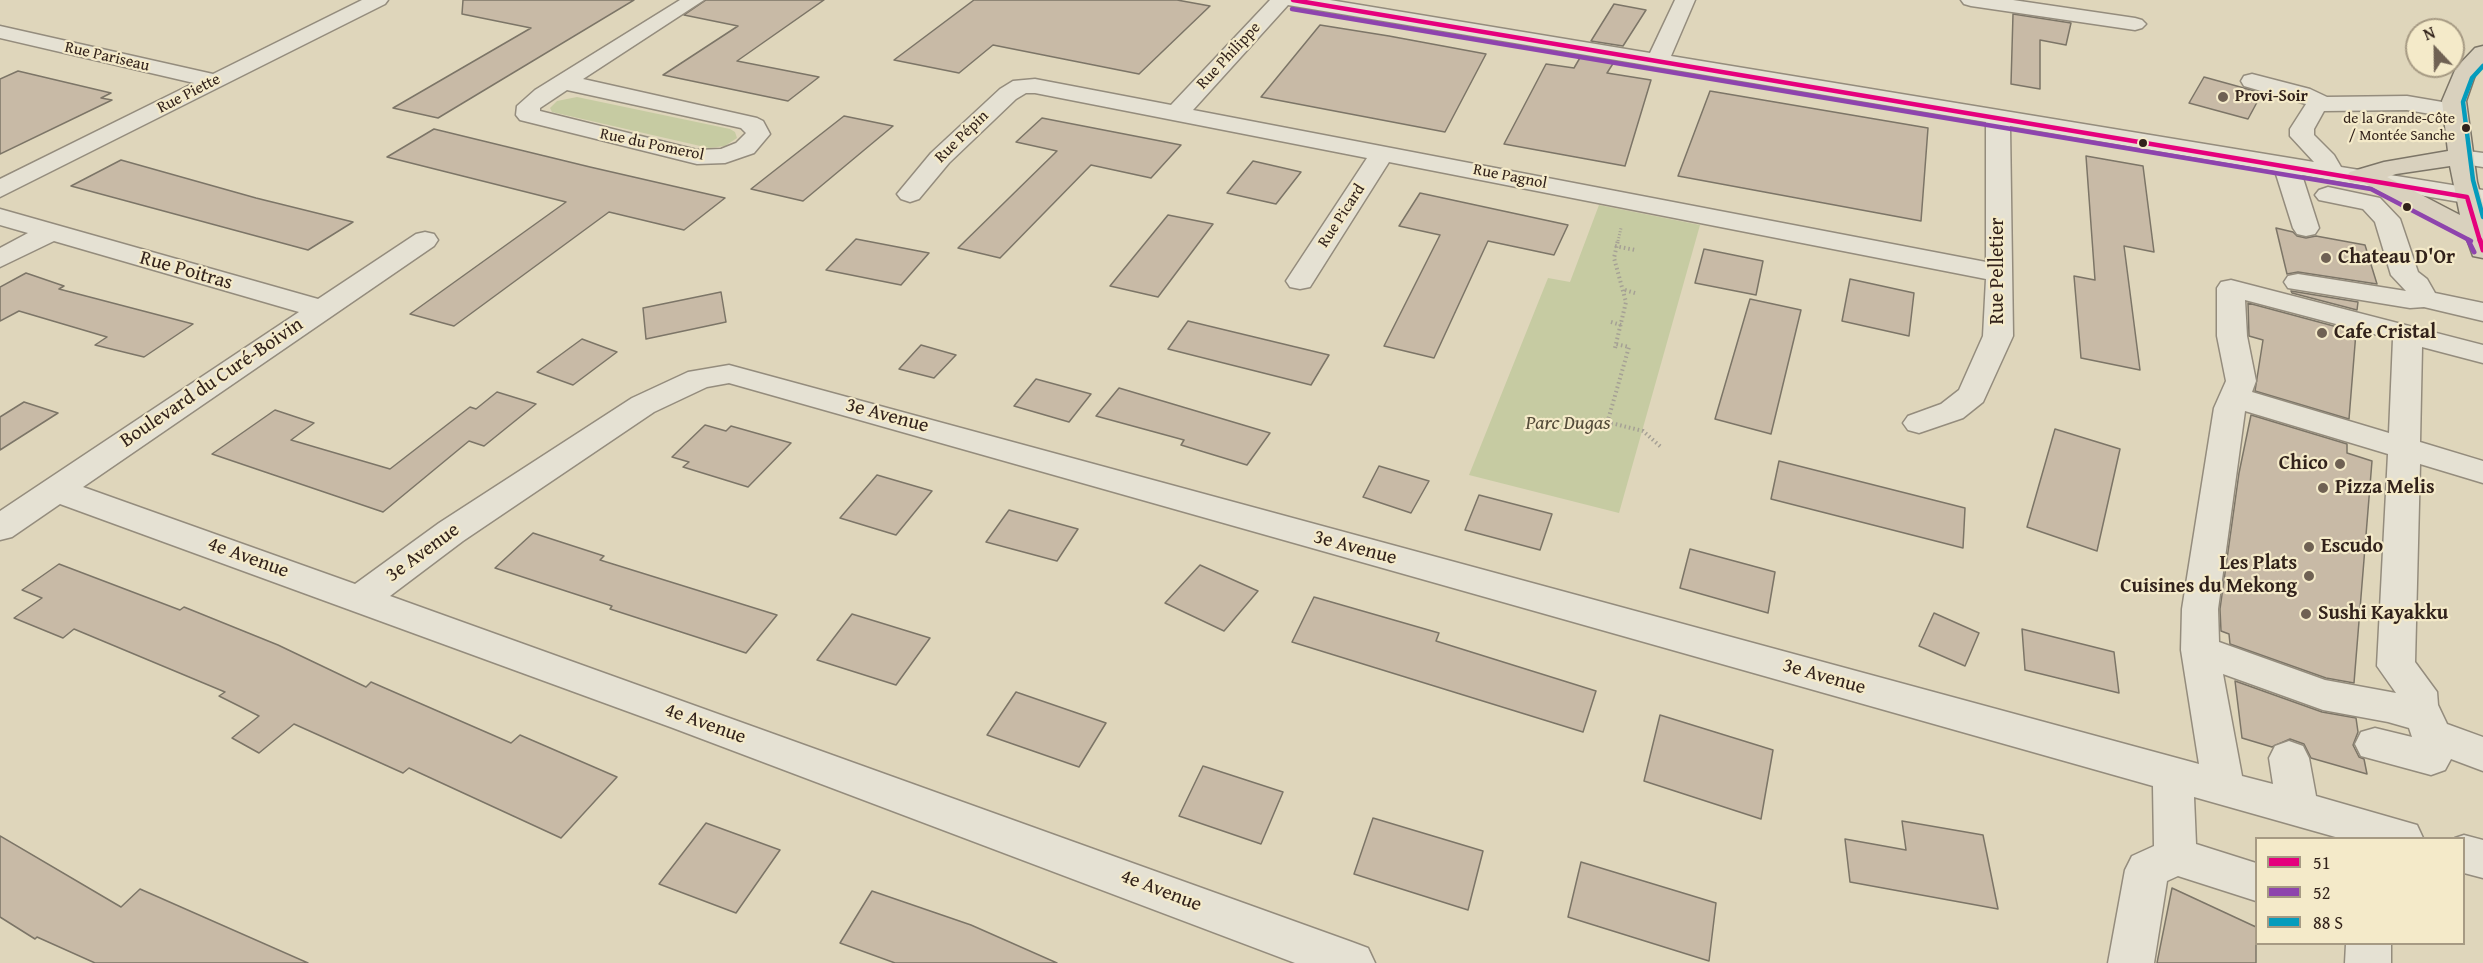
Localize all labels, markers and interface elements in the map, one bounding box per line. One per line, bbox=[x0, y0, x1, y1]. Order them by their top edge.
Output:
street label: Rue Philippe bbox=[1193, 18, 1265, 94]
north arrow bbox=[2405, 18, 2465, 78]
text: N bbox=[2420, 20, 2438, 46]
street label: Rue Pariseau bbox=[63, 38, 151, 76]
street label: Rue Piette bbox=[154, 70, 224, 118]
place label: Provi-Soir bbox=[2235, 87, 2308, 107]
marker: Provi-Soir bbox=[2216, 90, 2230, 104]
street label: Rue Pépin bbox=[931, 107, 993, 167]
place label: de la Grande-Côte / Montée Sanche bbox=[2343, 110, 2455, 145]
marker: de la Grande-Côte / Montée Sanche bbox=[2460, 122, 2472, 134]
street label: Rue du Pomerol bbox=[598, 125, 706, 165]
unlabelled marker bbox=[2137, 137, 2149, 149]
street label: Rue Pagnol bbox=[1472, 160, 1548, 194]
street label: Rue Picard bbox=[1314, 181, 1370, 251]
unlabelled marker bbox=[2401, 201, 2413, 213]
street label: Rue Pelletier bbox=[1986, 217, 2010, 325]
street label: Rue Poitras bbox=[137, 246, 235, 296]
place label: Chateau D'Or bbox=[2338, 246, 2455, 270]
marker: Chateau D'Or bbox=[2319, 251, 2333, 265]
street label: Boulevard du Curé-Boivin bbox=[116, 313, 308, 453]
place label: Cafe Cristal bbox=[2334, 321, 2436, 345]
marker: Cafe Cristal bbox=[2315, 326, 2329, 340]
street label: 3e Avenue bbox=[843, 393, 931, 439]
park label: Parc Dugas bbox=[1526, 412, 1610, 436]
place label: Chico bbox=[2279, 452, 2328, 476]
marker: Chico bbox=[2333, 457, 2347, 471]
place label: Pizza Melis bbox=[2335, 476, 2435, 500]
marker: Pizza Melis bbox=[2316, 481, 2330, 495]
street label: 3e Avenue bbox=[382, 518, 464, 588]
street label: 3e Avenue bbox=[1311, 525, 1399, 571]
street label: 4e Avenue bbox=[204, 532, 292, 584]
place label: Escudo bbox=[2321, 535, 2383, 559]
marker: Escudo bbox=[2302, 540, 2316, 554]
place label: Les Plats Cuisines du Mekong bbox=[2120, 552, 2297, 599]
marker: Les Plats Cuisines du Mekong bbox=[2302, 569, 2316, 583]
place label: Sushi Kayakku bbox=[2318, 602, 2448, 626]
marker: Sushi Kayakku bbox=[2299, 607, 2313, 621]
street label: 3e Avenue bbox=[1780, 654, 1868, 700]
street label: 4e Avenue bbox=[661, 698, 749, 750]
legend bbox=[2255, 837, 2465, 945]
text: 51 bbox=[2313, 849, 2330, 876]
street label: 4e Avenue bbox=[1117, 865, 1205, 917]
text: 52 bbox=[2313, 879, 2330, 906]
text: 88 S bbox=[2313, 909, 2343, 936]

